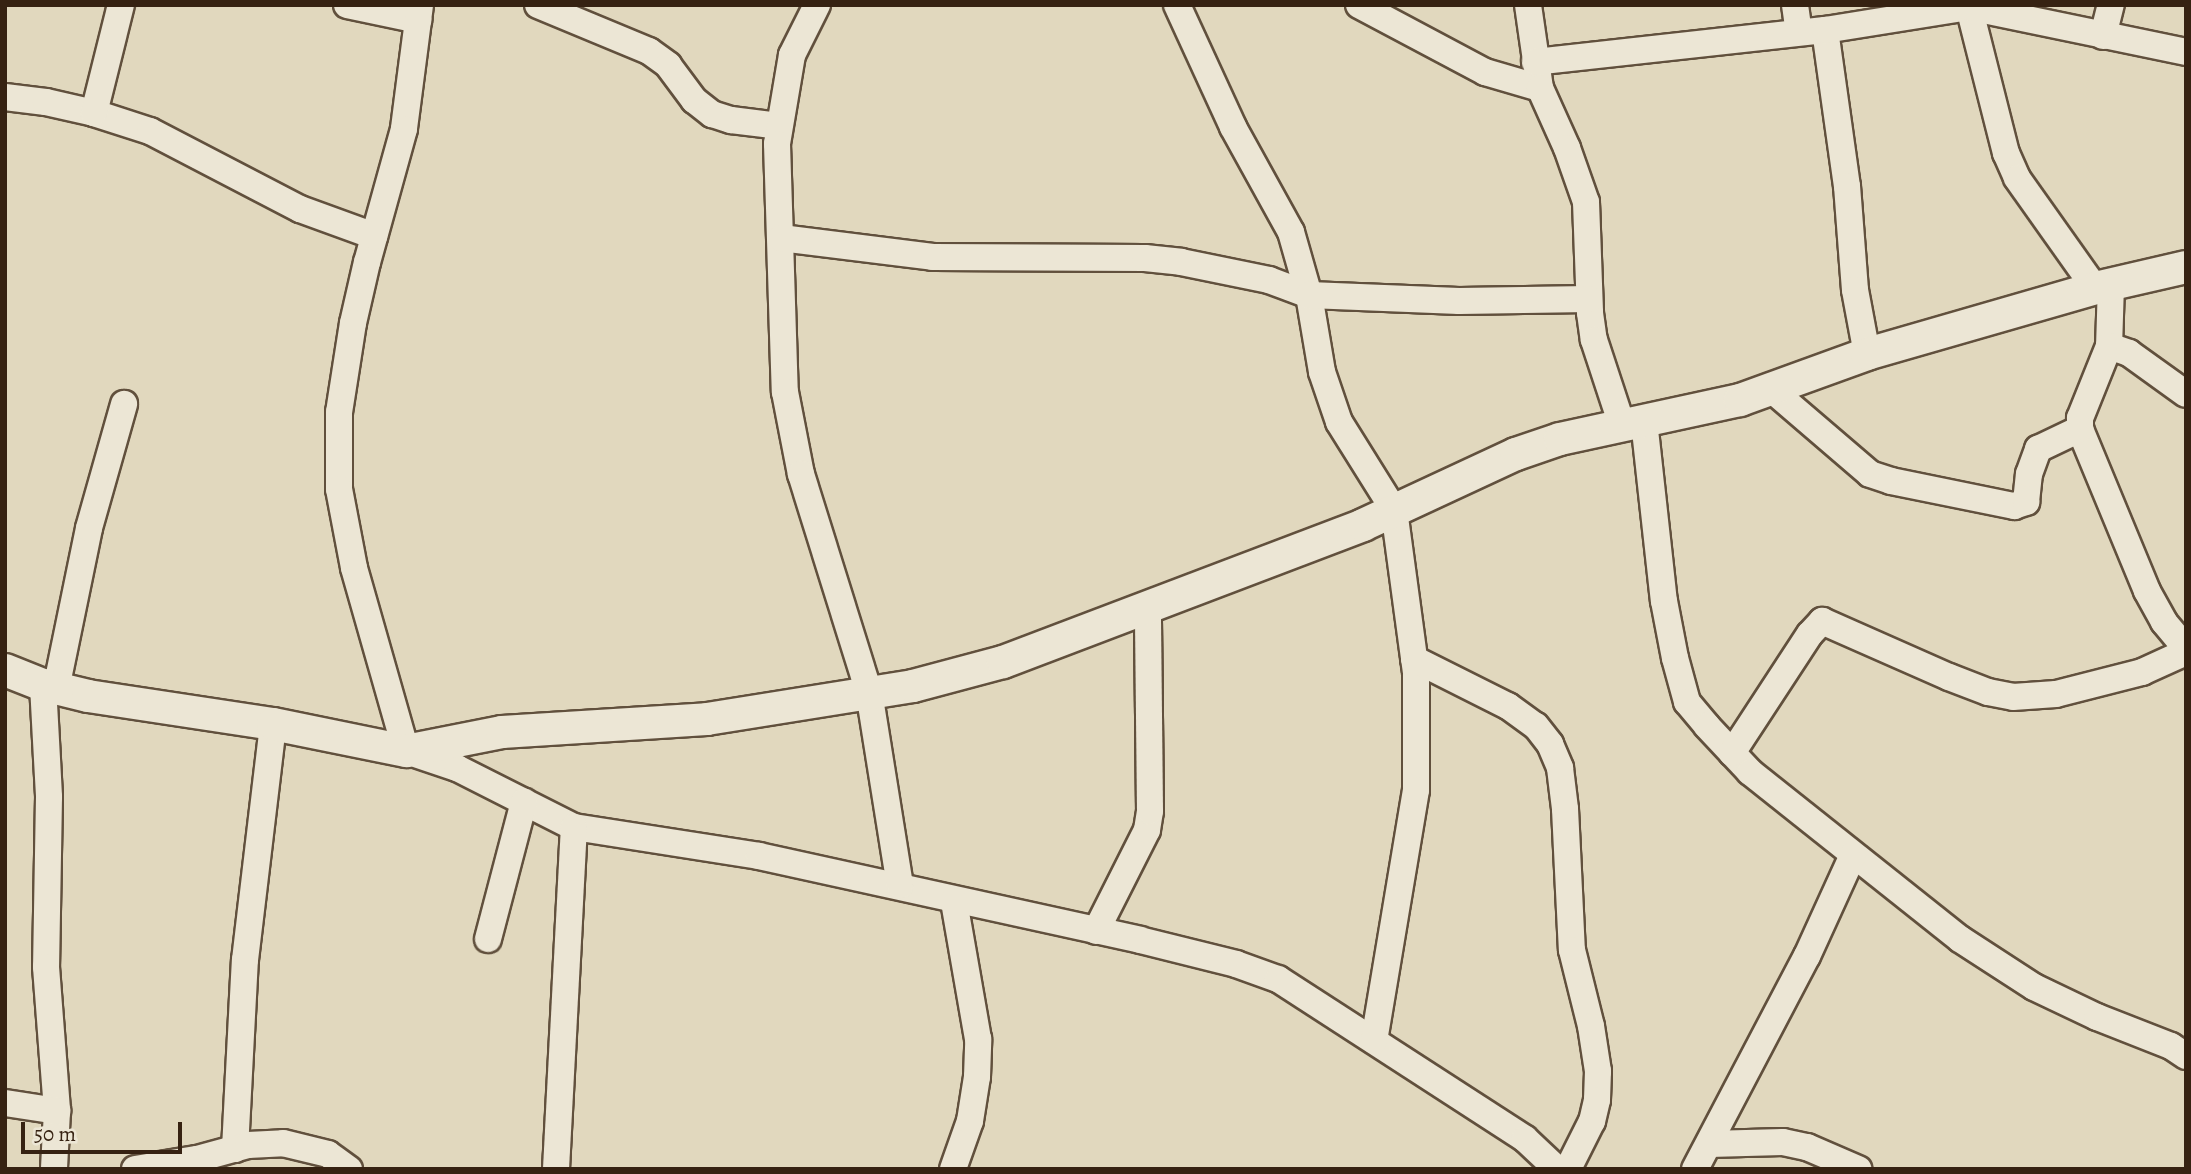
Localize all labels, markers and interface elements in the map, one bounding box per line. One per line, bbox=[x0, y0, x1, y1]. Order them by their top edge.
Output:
scale bar bbox=[24, 1108, 186, 1152]
text: 50 m bbox=[34, 1120, 76, 1148]

